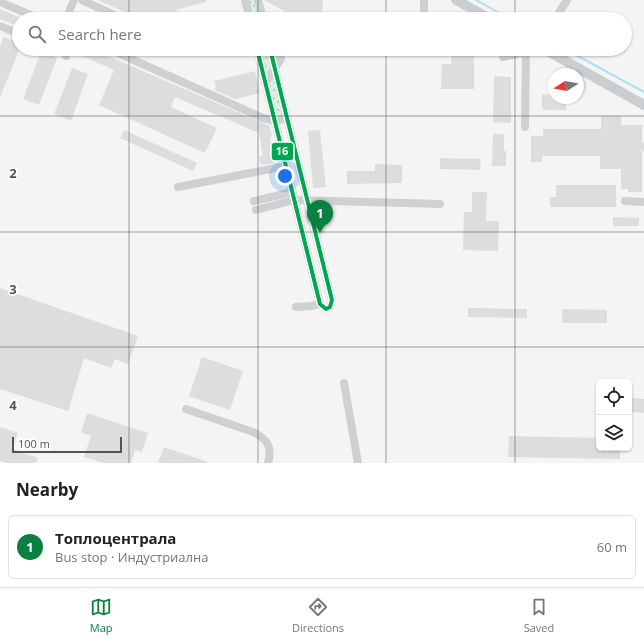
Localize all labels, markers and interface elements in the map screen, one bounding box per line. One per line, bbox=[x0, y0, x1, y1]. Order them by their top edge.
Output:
search box bbox=[12, 12, 632, 56]
icon: search bbox=[26, 23, 48, 45]
text: Search here bbox=[58, 24, 142, 44]
north arrow bbox=[548, 68, 584, 104]
line badge: 16 bbox=[271, 142, 294, 161]
text: 16 bbox=[276, 143, 288, 158]
text: 2 bbox=[9, 164, 17, 182]
your location bbox=[275, 166, 295, 186]
pin: 1 bbox=[307, 200, 333, 233]
text: 3 bbox=[9, 280, 17, 298]
map controls bbox=[596, 379, 632, 451]
button: locate bbox=[596, 379, 632, 415]
text: 4 bbox=[9, 396, 17, 414]
button: layers bbox=[596, 415, 632, 451]
scale bar bbox=[12, 435, 122, 454]
text: 100 m bbox=[18, 436, 50, 451]
text: Nearby bbox=[16, 478, 78, 501]
text: Топлоцентрала bbox=[55, 528, 176, 548]
text: 1 bbox=[26, 538, 34, 556]
text: 60 m bbox=[597, 538, 627, 556]
text: Bus stop · Индустриална bbox=[55, 548, 208, 566]
tab: Map bbox=[90, 596, 113, 635]
tab: Directions bbox=[292, 596, 344, 635]
tab: Saved bbox=[524, 596, 554, 635]

